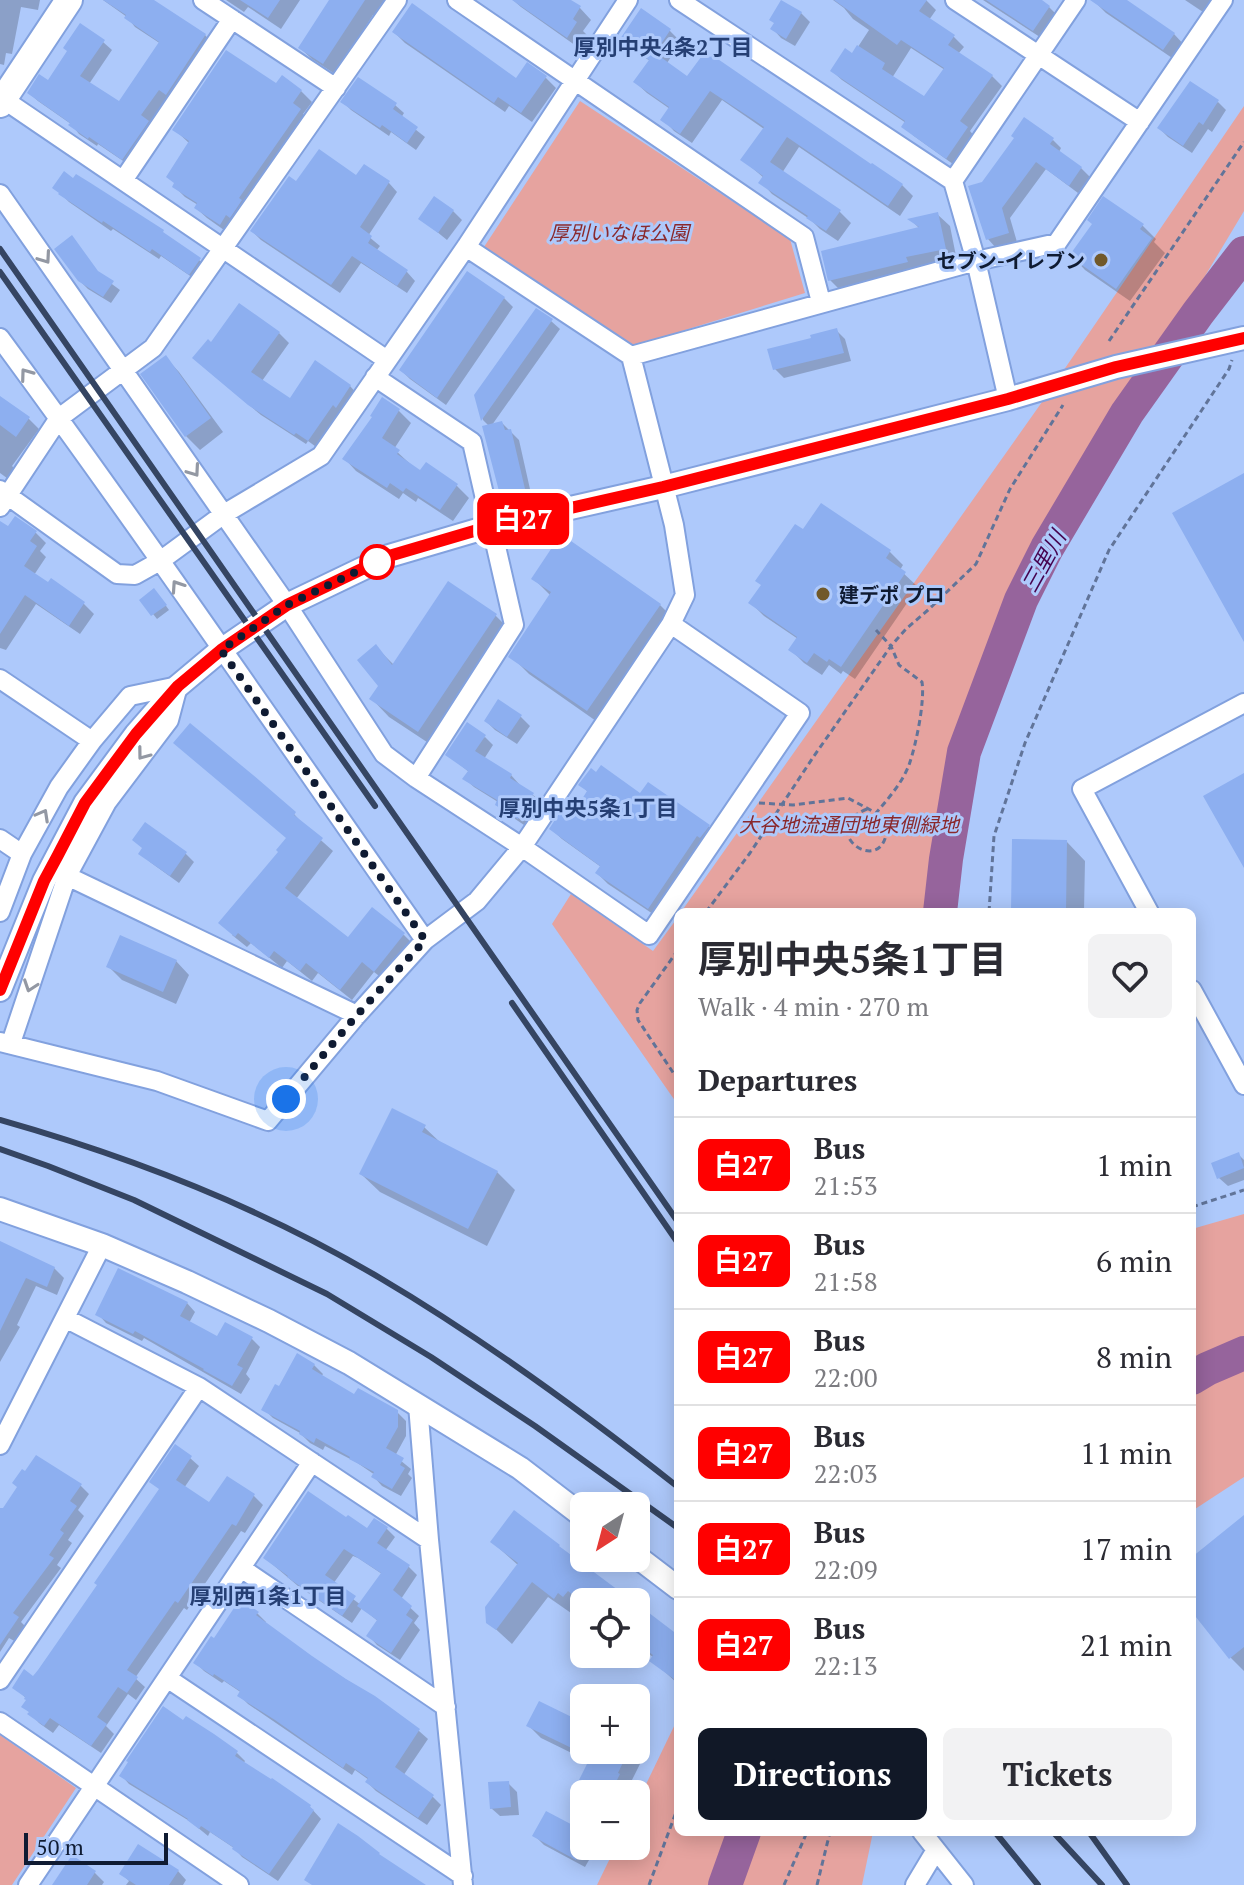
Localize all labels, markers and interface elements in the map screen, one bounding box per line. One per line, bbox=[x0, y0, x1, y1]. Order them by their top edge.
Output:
district label: 厚別中央4条2丁目 bbox=[574, 32, 752, 61]
park label: 厚別いなほ公園 bbox=[549, 219, 692, 246]
place label: セブン-イレブン bbox=[937, 247, 1085, 274]
one-way arrow bbox=[35, 249, 50, 263]
marker: セブン-イレブン bbox=[1092, 251, 1110, 269]
one-way arrow bbox=[22, 368, 36, 383]
one-way arrow bbox=[184, 462, 199, 476]
line badge: 白27 bbox=[477, 493, 569, 545]
text: 白27 bbox=[493, 500, 553, 537]
water label: 三里川 bbox=[1014, 523, 1073, 597]
unlabelled marker bbox=[360, 545, 394, 579]
one-way arrow bbox=[172, 580, 187, 594]
place label: 建デポ プロ bbox=[839, 581, 944, 608]
marker: 建デポ プロ bbox=[814, 585, 832, 603]
one-way arrow bbox=[138, 746, 152, 760]
district label: 厚別中央5条1丁目 bbox=[499, 793, 677, 822]
one-way arrow bbox=[33, 810, 49, 824]
park label: 大谷地流通団地東側緑地 bbox=[739, 811, 961, 838]
text: 厚別中央5条1丁目 bbox=[698, 934, 1007, 984]
button: heart bbox=[1088, 934, 1172, 1018]
one-way arrow bbox=[23, 979, 39, 993]
text: Walk · 4 min · 270 m bbox=[698, 989, 929, 1023]
text: Departures bbox=[698, 1060, 857, 1100]
your location bbox=[266, 1079, 306, 1119]
text: Bus bbox=[814, 1128, 865, 1168]
text: 1 min bbox=[1096, 1145, 1172, 1185]
text: 白27 bbox=[714, 1146, 774, 1183]
text: 21:53 bbox=[814, 1168, 878, 1202]
text: Bus bbox=[814, 1224, 865, 1264]
text: 6 min bbox=[1096, 1241, 1172, 1281]
text: 白27 bbox=[714, 1242, 774, 1279]
text: 21:58 bbox=[814, 1264, 878, 1298]
text: Bus bbox=[814, 1320, 865, 1360]
text: 8 min bbox=[1096, 1337, 1172, 1377]
text: 白27 bbox=[714, 1338, 774, 1375]
text: 22:00 bbox=[814, 1360, 878, 1394]
text: Bus bbox=[814, 1416, 865, 1456]
text: 11 min bbox=[1080, 1433, 1172, 1473]
text: 白27 bbox=[714, 1434, 774, 1471]
text: 22:03 bbox=[814, 1456, 878, 1490]
north arrow bbox=[570, 1492, 650, 1572]
map controls bbox=[570, 1492, 650, 1860]
text: Bus bbox=[814, 1512, 865, 1552]
text: 17 min bbox=[1080, 1529, 1172, 1569]
text: 白27 bbox=[714, 1530, 774, 1567]
text: 22:09 bbox=[814, 1552, 878, 1586]
district label: 厚別西1条1丁目 bbox=[190, 1581, 346, 1610]
button: locate bbox=[570, 1588, 650, 1668]
text: Bus bbox=[814, 1608, 865, 1648]
text: 21 min bbox=[1080, 1625, 1172, 1665]
text: 白27 bbox=[714, 1626, 774, 1663]
text: 22:13 bbox=[814, 1648, 878, 1682]
button: + bbox=[570, 1684, 650, 1764]
button: Directions bbox=[698, 1728, 927, 1820]
button: Tickets bbox=[943, 1728, 1172, 1820]
button: − bbox=[570, 1780, 650, 1860]
scale bar bbox=[24, 1829, 168, 1865]
text: 50 m bbox=[36, 1832, 84, 1861]

